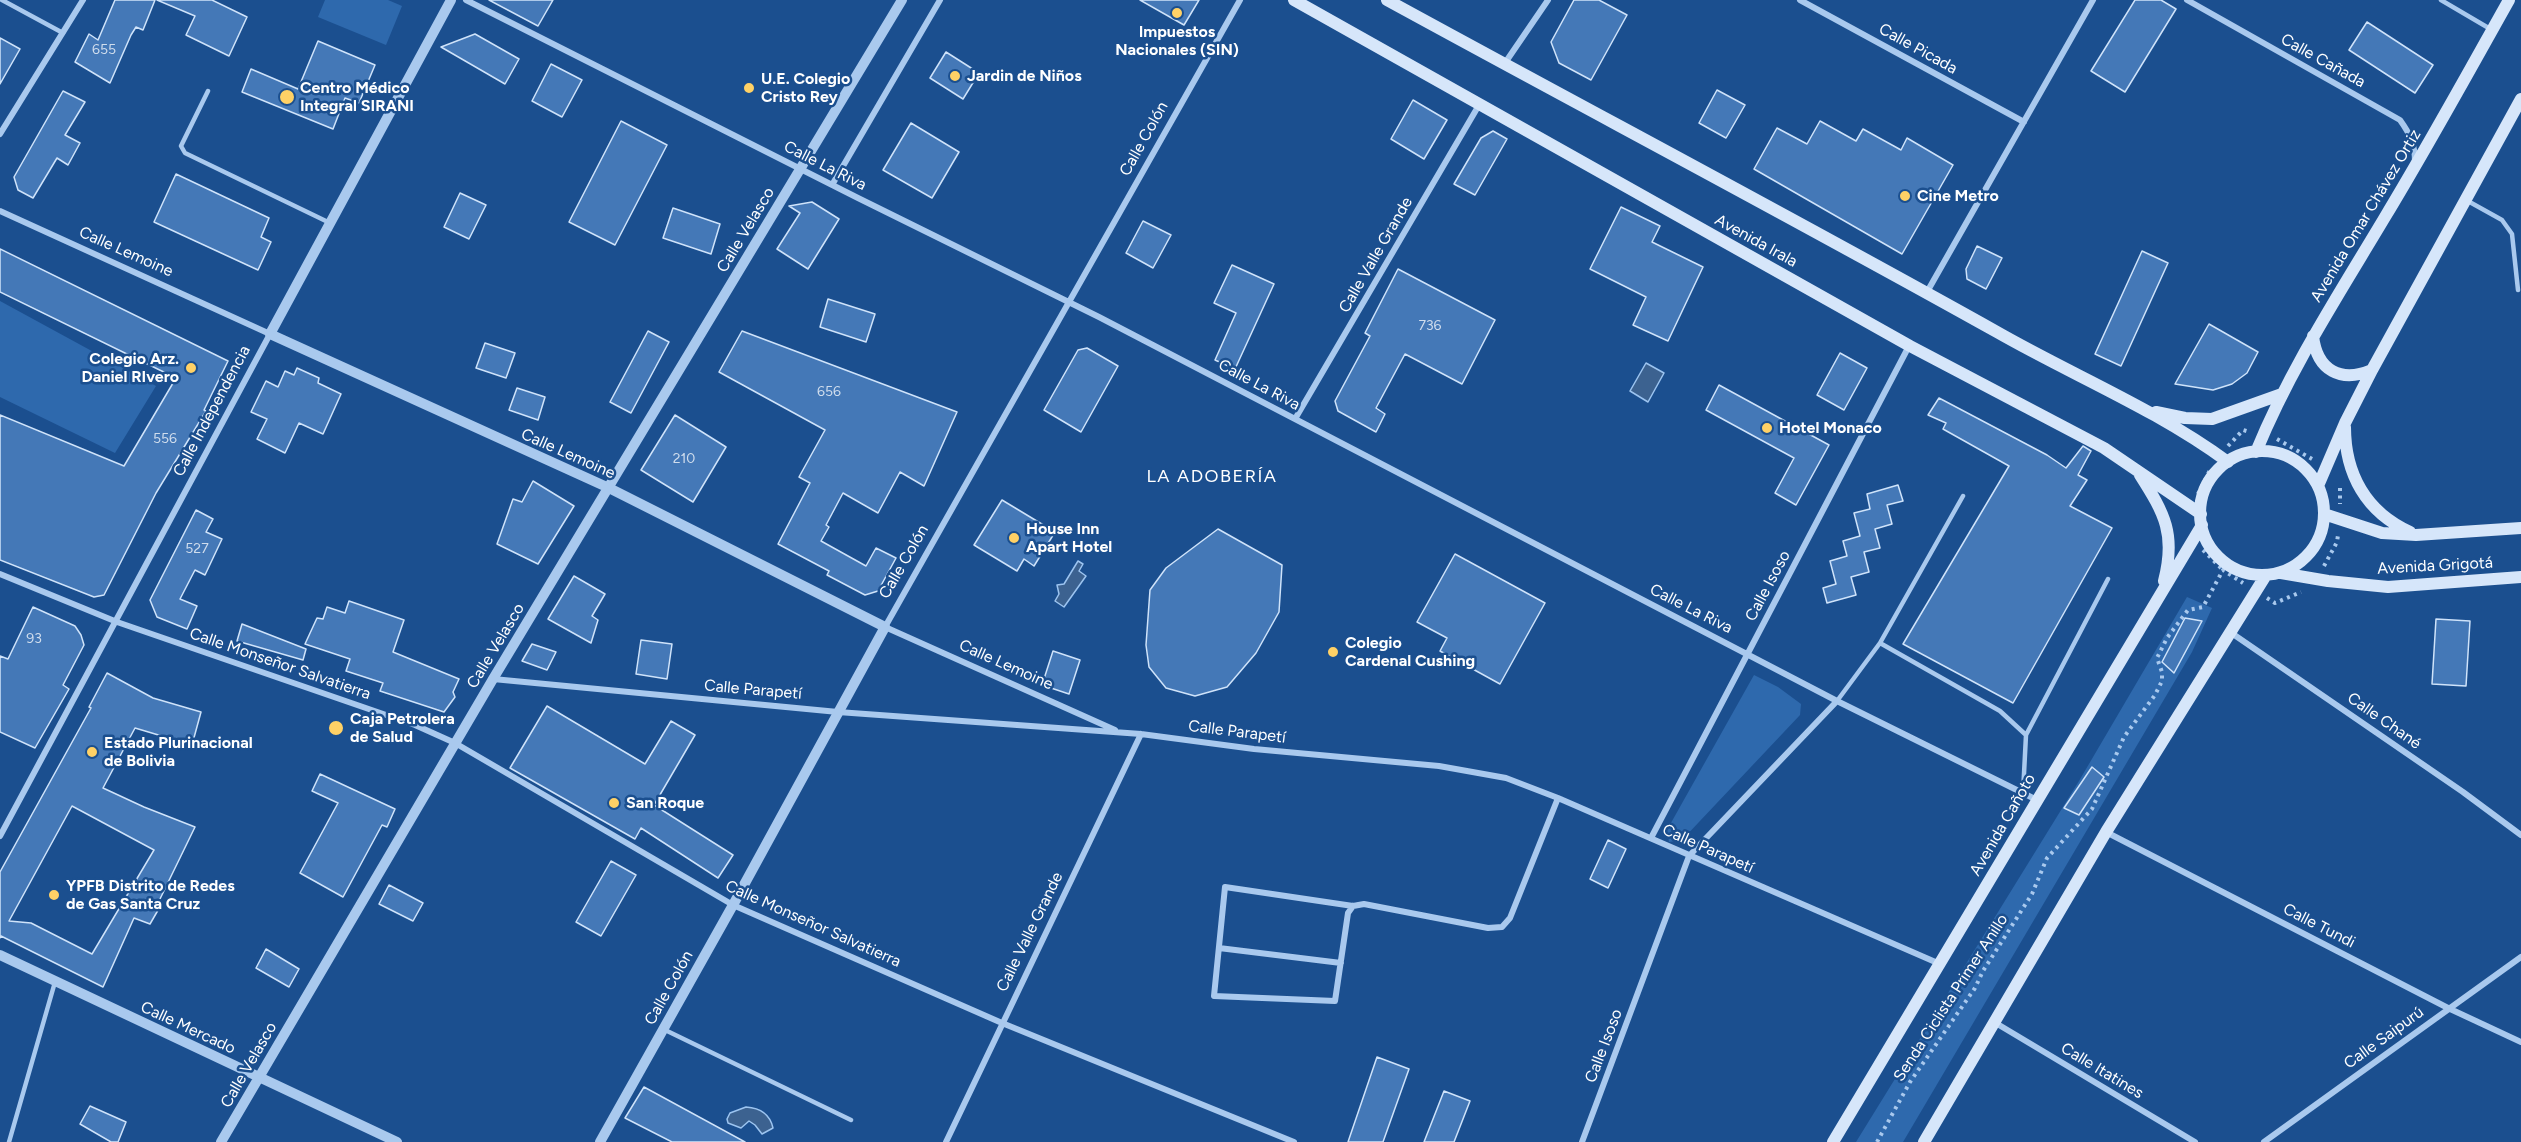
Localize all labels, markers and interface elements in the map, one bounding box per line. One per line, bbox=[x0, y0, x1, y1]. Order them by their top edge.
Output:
marker: Impuestos Nacionales (SIN) bbox=[1170, 6, 1184, 20]
street label: Calle Picada bbox=[1875, 20, 1961, 78]
place label: Impuestos Nacionales (SIN) bbox=[1115, 22, 1239, 60]
street label: Calle Cañada bbox=[2277, 30, 2369, 92]
house number: 655 bbox=[92, 42, 116, 58]
place label: Jardin de Niños bbox=[967, 66, 1082, 86]
place label: U.E. Colegio Cristo Rey bbox=[761, 69, 850, 107]
marker: Jardin de Niños bbox=[948, 69, 962, 83]
place label: Centro Médico Integral SIRANI bbox=[300, 78, 414, 116]
marker: U.E. Colegio Cristo Rey bbox=[742, 81, 756, 95]
marker: Centro Médico Integral SIRANI bbox=[278, 88, 296, 106]
street label: Calle Colón bbox=[1116, 99, 1172, 179]
street label: Avenida Omar Chávez Ortiz bbox=[2307, 126, 2425, 306]
street label: Calle La Riva bbox=[781, 137, 869, 195]
street label: Calle Velasco bbox=[713, 184, 779, 276]
place label: Cine Metro bbox=[1917, 186, 1999, 206]
marker: Cine Metro bbox=[1898, 189, 1912, 203]
street label: Calle Valle Grande bbox=[1335, 194, 1417, 316]
street label: Avenida Irala bbox=[1711, 210, 1801, 272]
street label: Calle Lemoine bbox=[76, 223, 176, 281]
house number: 736 bbox=[1418, 318, 1442, 334]
street label: Calle Independencia bbox=[169, 342, 255, 480]
place label: Colegio Arz. Daniel RIvero bbox=[82, 349, 179, 387]
street label: Calle La Riva bbox=[1215, 355, 1303, 415]
marker: Colegio Arz. Daniel RIvero bbox=[184, 361, 198, 375]
house number: 656 bbox=[817, 384, 841, 400]
place label: Hotel Monaco bbox=[1779, 418, 1882, 438]
marker: Hotel Monaco bbox=[1760, 421, 1774, 435]
street label: Calle Lemoine bbox=[518, 425, 618, 483]
house number: 556 bbox=[153, 431, 177, 447]
house number: 210 bbox=[673, 451, 695, 467]
district label: LA ADOBERÍA bbox=[1146, 466, 1278, 488]
place label: House Inn Apart Hotel bbox=[1026, 519, 1112, 557]
street label: Calle Colón bbox=[875, 522, 933, 602]
marker: House Inn Apart Hotel bbox=[1007, 531, 1021, 545]
house number: 527 bbox=[185, 541, 209, 557]
street label: Calle Isoso bbox=[1741, 547, 1795, 625]
street label: Avenida Grigotá bbox=[2377, 553, 2493, 579]
street label: Calle La Riva bbox=[1647, 580, 1735, 638]
street label: Calle Velasco bbox=[463, 600, 529, 692]
street label: Calle Monseñor Salvatierra bbox=[187, 624, 373, 704]
house number: 93 bbox=[26, 631, 42, 647]
place label: Colegio Cardenal Cushing bbox=[1345, 633, 1475, 671]
street label: Calle Lemoine bbox=[956, 636, 1056, 694]
marker: Colegio Cardenal Cushing bbox=[1326, 645, 1340, 659]
street label: Calle Parapetí bbox=[703, 676, 803, 704]
street label: Calle Chané bbox=[2343, 689, 2425, 753]
place label: Caja Petrolera de Salud bbox=[350, 709, 455, 747]
street label: Calle Parapetí bbox=[1187, 716, 1287, 748]
marker: Caja Petrolera de Salud bbox=[327, 719, 345, 737]
place label: Estado Plurinacional de Bolivia bbox=[104, 733, 253, 771]
marker: Estado Plurinacional de Bolivia bbox=[85, 745, 99, 759]
street label: Avenida Cañoto bbox=[1966, 770, 2040, 880]
place label: San Roque bbox=[626, 793, 704, 813]
marker: San Roque bbox=[607, 796, 621, 810]
street label: Calle Parapetí bbox=[1659, 820, 1757, 878]
street label: Calle Valle Grande bbox=[993, 869, 1067, 995]
place label: YPFB Distrito de Redes de Gas Santa Cruz bbox=[66, 876, 235, 914]
street label: Calle Monseñor Salvatierra bbox=[722, 877, 904, 971]
marker: YPFB Distrito de Redes de Gas Santa Cruz bbox=[47, 888, 61, 902]
street label: Calle Tundi bbox=[2280, 900, 2358, 952]
street label: Senda Ciclista Primer Anillo bbox=[1890, 911, 2012, 1085]
street label: Calle Colón bbox=[641, 948, 697, 1028]
street label: Calle Mercado bbox=[137, 998, 239, 1058]
street label: Calle Saipurú bbox=[2340, 1003, 2428, 1073]
street label: Calle Isoso bbox=[1581, 1007, 1627, 1085]
street label: Calle Velasco bbox=[217, 1019, 281, 1111]
street label: Calle Itatines bbox=[2057, 1039, 2147, 1103]

